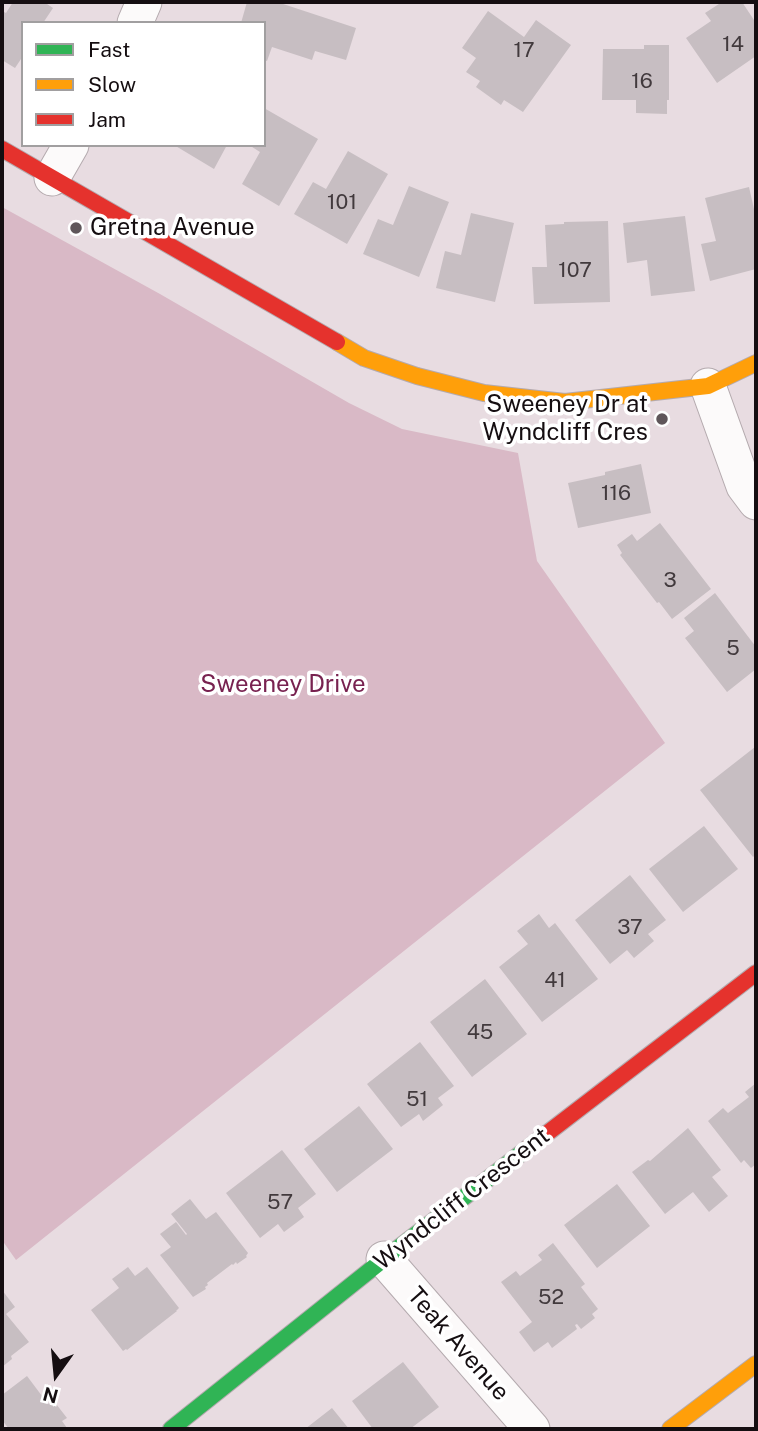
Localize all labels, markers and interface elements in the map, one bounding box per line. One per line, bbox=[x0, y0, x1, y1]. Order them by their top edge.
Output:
legend bbox=[21, 21, 266, 147]
house number: 14 bbox=[722, 32, 744, 58]
text: Fast bbox=[88, 37, 130, 62]
house number: 17 bbox=[513, 38, 535, 64]
house number: 16 bbox=[631, 69, 653, 95]
text: Slow bbox=[88, 72, 136, 97]
text: Jam bbox=[88, 107, 126, 132]
house number: 101 bbox=[327, 190, 357, 216]
place label: Gretna Avenue bbox=[90, 214, 254, 242]
marker: Gretna Avenue bbox=[68, 220, 84, 236]
house number: 107 bbox=[558, 258, 592, 284]
place label: Sweeney Dr at Wyndcliff Cres bbox=[483, 391, 648, 447]
marker: Sweeney Dr at Wyndcliff Cres bbox=[654, 411, 670, 427]
house number: 116 bbox=[601, 481, 631, 507]
house number: 3 bbox=[663, 568, 677, 594]
house number: 5 bbox=[726, 636, 740, 662]
park label: Sweeney Drive bbox=[200, 671, 366, 699]
house number: 37 bbox=[617, 915, 643, 941]
house number: 41 bbox=[544, 968, 566, 994]
house number: 45 bbox=[467, 1020, 493, 1046]
house number: 51 bbox=[406, 1087, 428, 1113]
street label: Wyndcliff Crescent bbox=[369, 1122, 555, 1276]
house number: 57 bbox=[267, 1190, 293, 1216]
street label: Teak Avenue bbox=[401, 1281, 515, 1407]
house number: 52 bbox=[538, 1285, 564, 1311]
north arrow bbox=[21, 1340, 91, 1410]
text: N bbox=[41, 1383, 61, 1408]

